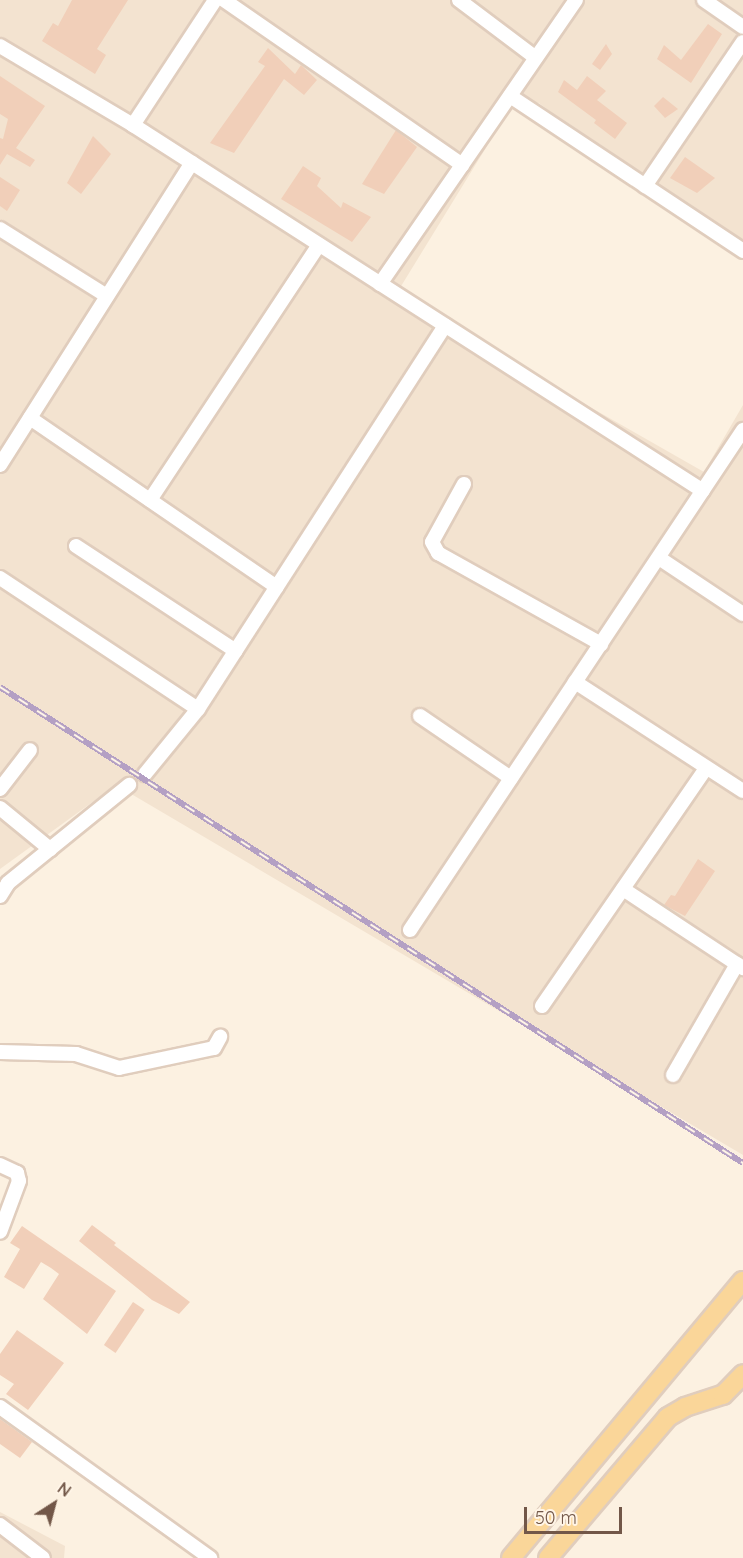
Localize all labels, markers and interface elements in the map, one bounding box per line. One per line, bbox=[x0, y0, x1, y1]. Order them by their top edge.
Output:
north arrow bbox=[24, 1474, 84, 1534]
text: N bbox=[54, 1478, 75, 1501]
scale bar bbox=[527, 1495, 624, 1533]
text: 50 m bbox=[535, 1506, 577, 1529]

